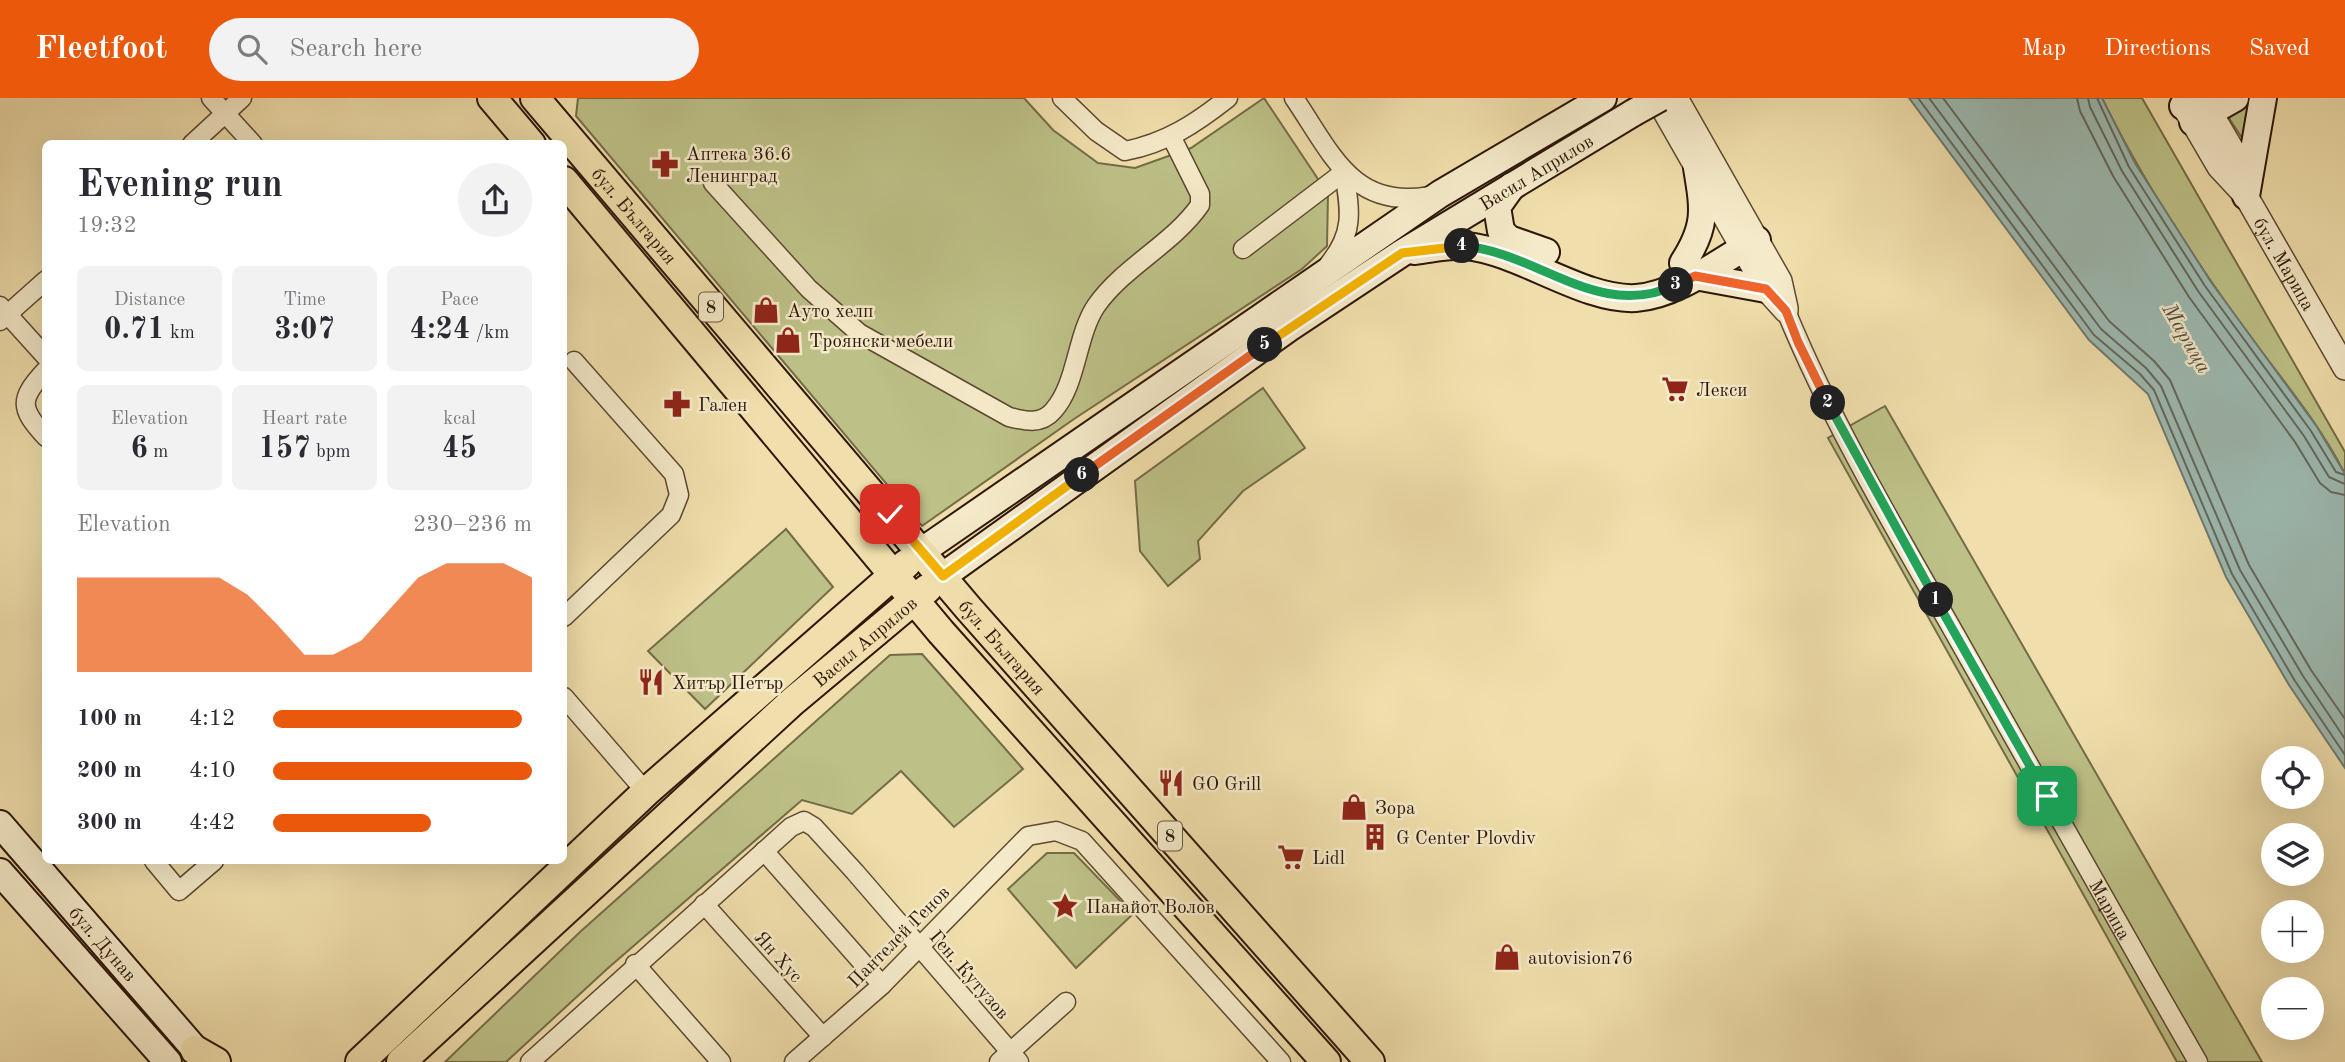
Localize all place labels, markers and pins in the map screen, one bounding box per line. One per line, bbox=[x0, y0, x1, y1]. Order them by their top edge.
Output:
place label: Аптека 36.6 Ленинград bbox=[686, 146, 791, 187]
pharmacy icon: Аптека 36.6 Ленинград bbox=[650, 149, 680, 179]
pin: 4 bbox=[1444, 228, 1480, 264]
pin: 3 bbox=[1658, 268, 1694, 302]
shop icon: Ауто хелп bbox=[751, 295, 781, 325]
place label: Ауто хелп bbox=[787, 303, 873, 322]
shop icon: Троянски мебели bbox=[773, 325, 803, 355]
pin: 5 bbox=[1248, 328, 1282, 362]
place label: Троянски мебели bbox=[809, 333, 953, 352]
supermarket icon: Лекси bbox=[1660, 374, 1690, 404]
place label: Лекси bbox=[1696, 382, 1748, 401]
pin: 2 bbox=[1811, 386, 1846, 420]
pharmacy icon: Гален bbox=[662, 389, 692, 419]
place label: Гален bbox=[698, 397, 747, 416]
pin: 6 bbox=[1064, 458, 1100, 492]
pin bbox=[860, 484, 920, 544]
pin: 1 bbox=[1918, 582, 1954, 618]
restaurant icon: Хитър Петър bbox=[636, 667, 666, 697]
place label: Хитър Петър bbox=[672, 675, 783, 694]
pin bbox=[2017, 766, 2077, 826]
restaurant icon: GO Grill bbox=[1156, 768, 1186, 798]
place label: GO Grill bbox=[1192, 776, 1261, 795]
shop icon: Зора bbox=[1339, 792, 1369, 822]
place label: Зора bbox=[1375, 800, 1416, 819]
building icon: G Center Plovdiv bbox=[1360, 822, 1390, 852]
place label: G Center Plovdiv bbox=[1396, 830, 1536, 849]
supermarket icon: Lidl bbox=[1276, 842, 1306, 872]
place label: Lidl bbox=[1312, 850, 1345, 869]
place icon: Панайот Волов bbox=[1050, 891, 1080, 921]
place label: Панайот Волов bbox=[1086, 899, 1215, 918]
shop icon: autovision76 bbox=[1492, 942, 1522, 972]
place label: autovision76 bbox=[1528, 950, 1633, 969]

